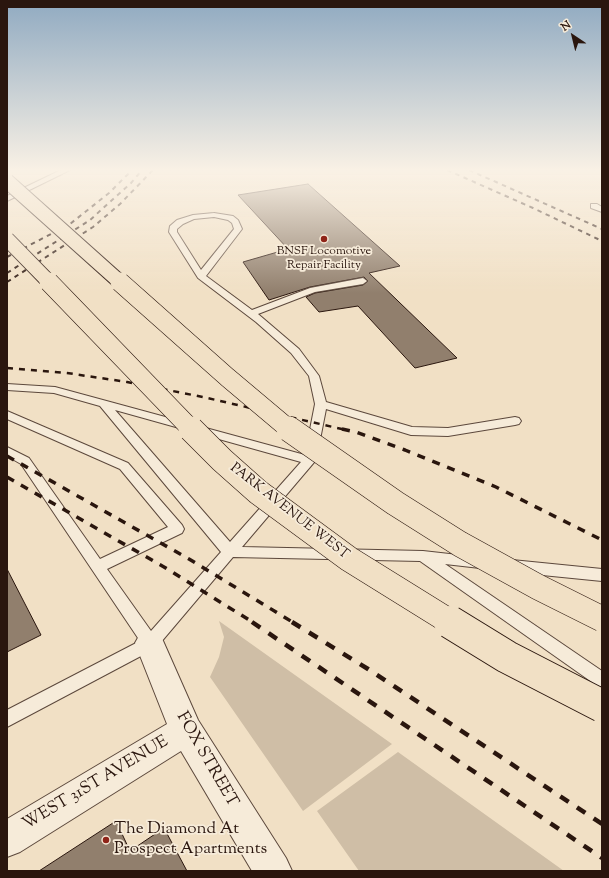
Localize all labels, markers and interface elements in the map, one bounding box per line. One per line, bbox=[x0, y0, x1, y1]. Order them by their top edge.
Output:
north arrow bbox=[553, 16, 593, 56]
text: N bbox=[558, 17, 574, 35]
marker: BNSF Locomotive Repair Facility bbox=[319, 234, 329, 244]
place label: BNSF Locomotive Repair Facility bbox=[277, 245, 371, 273]
street label: PARK AVENUE WEST bbox=[226, 460, 352, 564]
street label: FOX STREET bbox=[171, 709, 241, 811]
street label: WEST 31ST AVENUE bbox=[19, 732, 173, 836]
place label: The Diamond At Prospect Apartments bbox=[114, 820, 267, 860]
marker: The Diamond At Prospect Apartments bbox=[101, 835, 111, 845]

